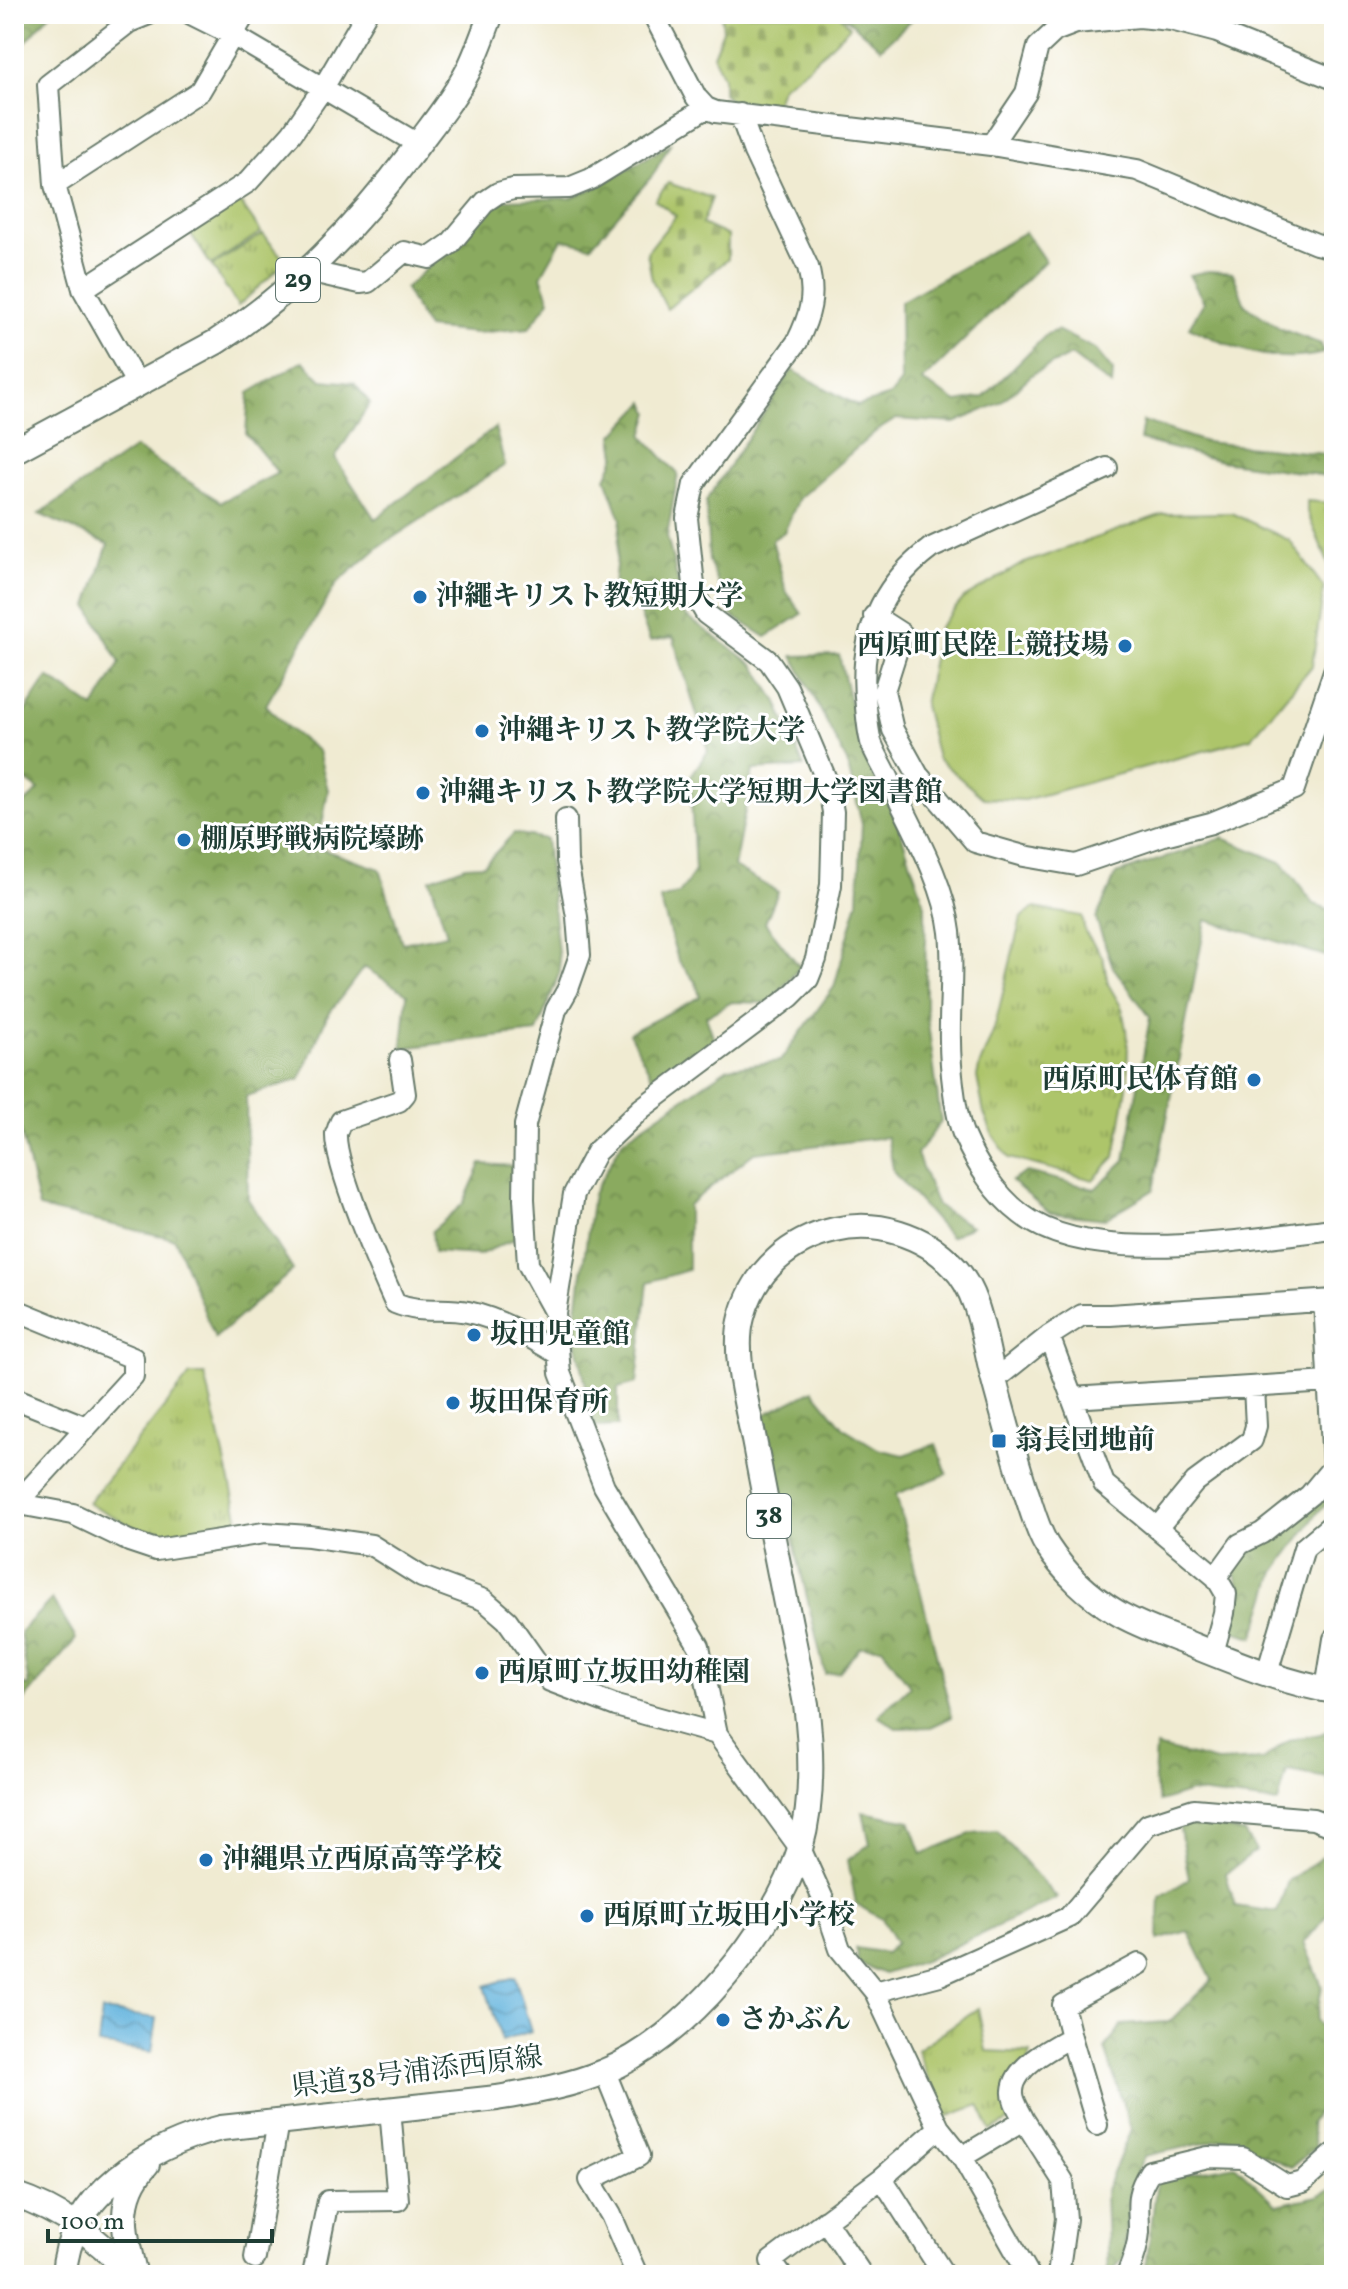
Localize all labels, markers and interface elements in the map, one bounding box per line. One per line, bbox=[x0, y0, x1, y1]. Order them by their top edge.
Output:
road number: 29 bbox=[276, 258, 320, 302]
place label: 沖繩キリスト教短期大学 bbox=[436, 578, 743, 617]
marker: 沖繩キリスト教短期大学 bbox=[411, 588, 429, 606]
place label: 西原町民陸上競技場 bbox=[857, 627, 1109, 666]
marker: 西原町民陸上競技場 bbox=[1116, 637, 1134, 655]
place label: 沖縄キリスト教学院大学 bbox=[498, 712, 805, 751]
marker: 沖縄キリスト教学院大学 bbox=[473, 722, 491, 740]
place label: 沖縄キリスト教学院大学短期大学図書館 bbox=[439, 774, 942, 813]
marker: 沖縄キリスト教学院大学短期大学図書館 bbox=[414, 784, 432, 802]
place label: 棚原野戦病院壕跡 bbox=[200, 821, 424, 860]
marker: 棚原野戦病院壕跡 bbox=[175, 831, 193, 849]
place label: 西原町民体育館 bbox=[1042, 1061, 1238, 1100]
marker: 西原町民体育館 bbox=[1245, 1071, 1263, 1089]
place label: 坂田児童館 bbox=[490, 1316, 630, 1355]
marker: 坂田児童館 bbox=[465, 1326, 483, 1344]
place label: 坂田保育所 bbox=[469, 1384, 609, 1423]
marker: 坂田保育所 bbox=[444, 1394, 462, 1412]
place label: 翁長団地前 bbox=[1015, 1422, 1155, 1461]
marker: 翁長団地前 bbox=[990, 1432, 1008, 1450]
road number: 38 bbox=[747, 1494, 791, 1538]
place label: 西原町立坂田幼稚園 bbox=[498, 1654, 750, 1693]
marker: 西原町立坂田幼稚園 bbox=[473, 1664, 491, 1682]
place label: 沖縄県立西原高等学校 bbox=[222, 1841, 502, 1880]
marker: 沖縄県立西原高等学校 bbox=[197, 1851, 215, 1869]
place label: 西原町立坂田小学校 bbox=[603, 1897, 855, 1936]
marker: 西原町立坂田小学校 bbox=[578, 1907, 596, 1925]
place label: さかぶん bbox=[739, 2001, 851, 2040]
marker: さかぶん bbox=[714, 2011, 732, 2029]
street label: 県道38号浦添西原線 bbox=[289, 2038, 545, 2108]
scale bar bbox=[48, 2193, 272, 2243]
text: 100 m bbox=[60, 2206, 125, 2240]

